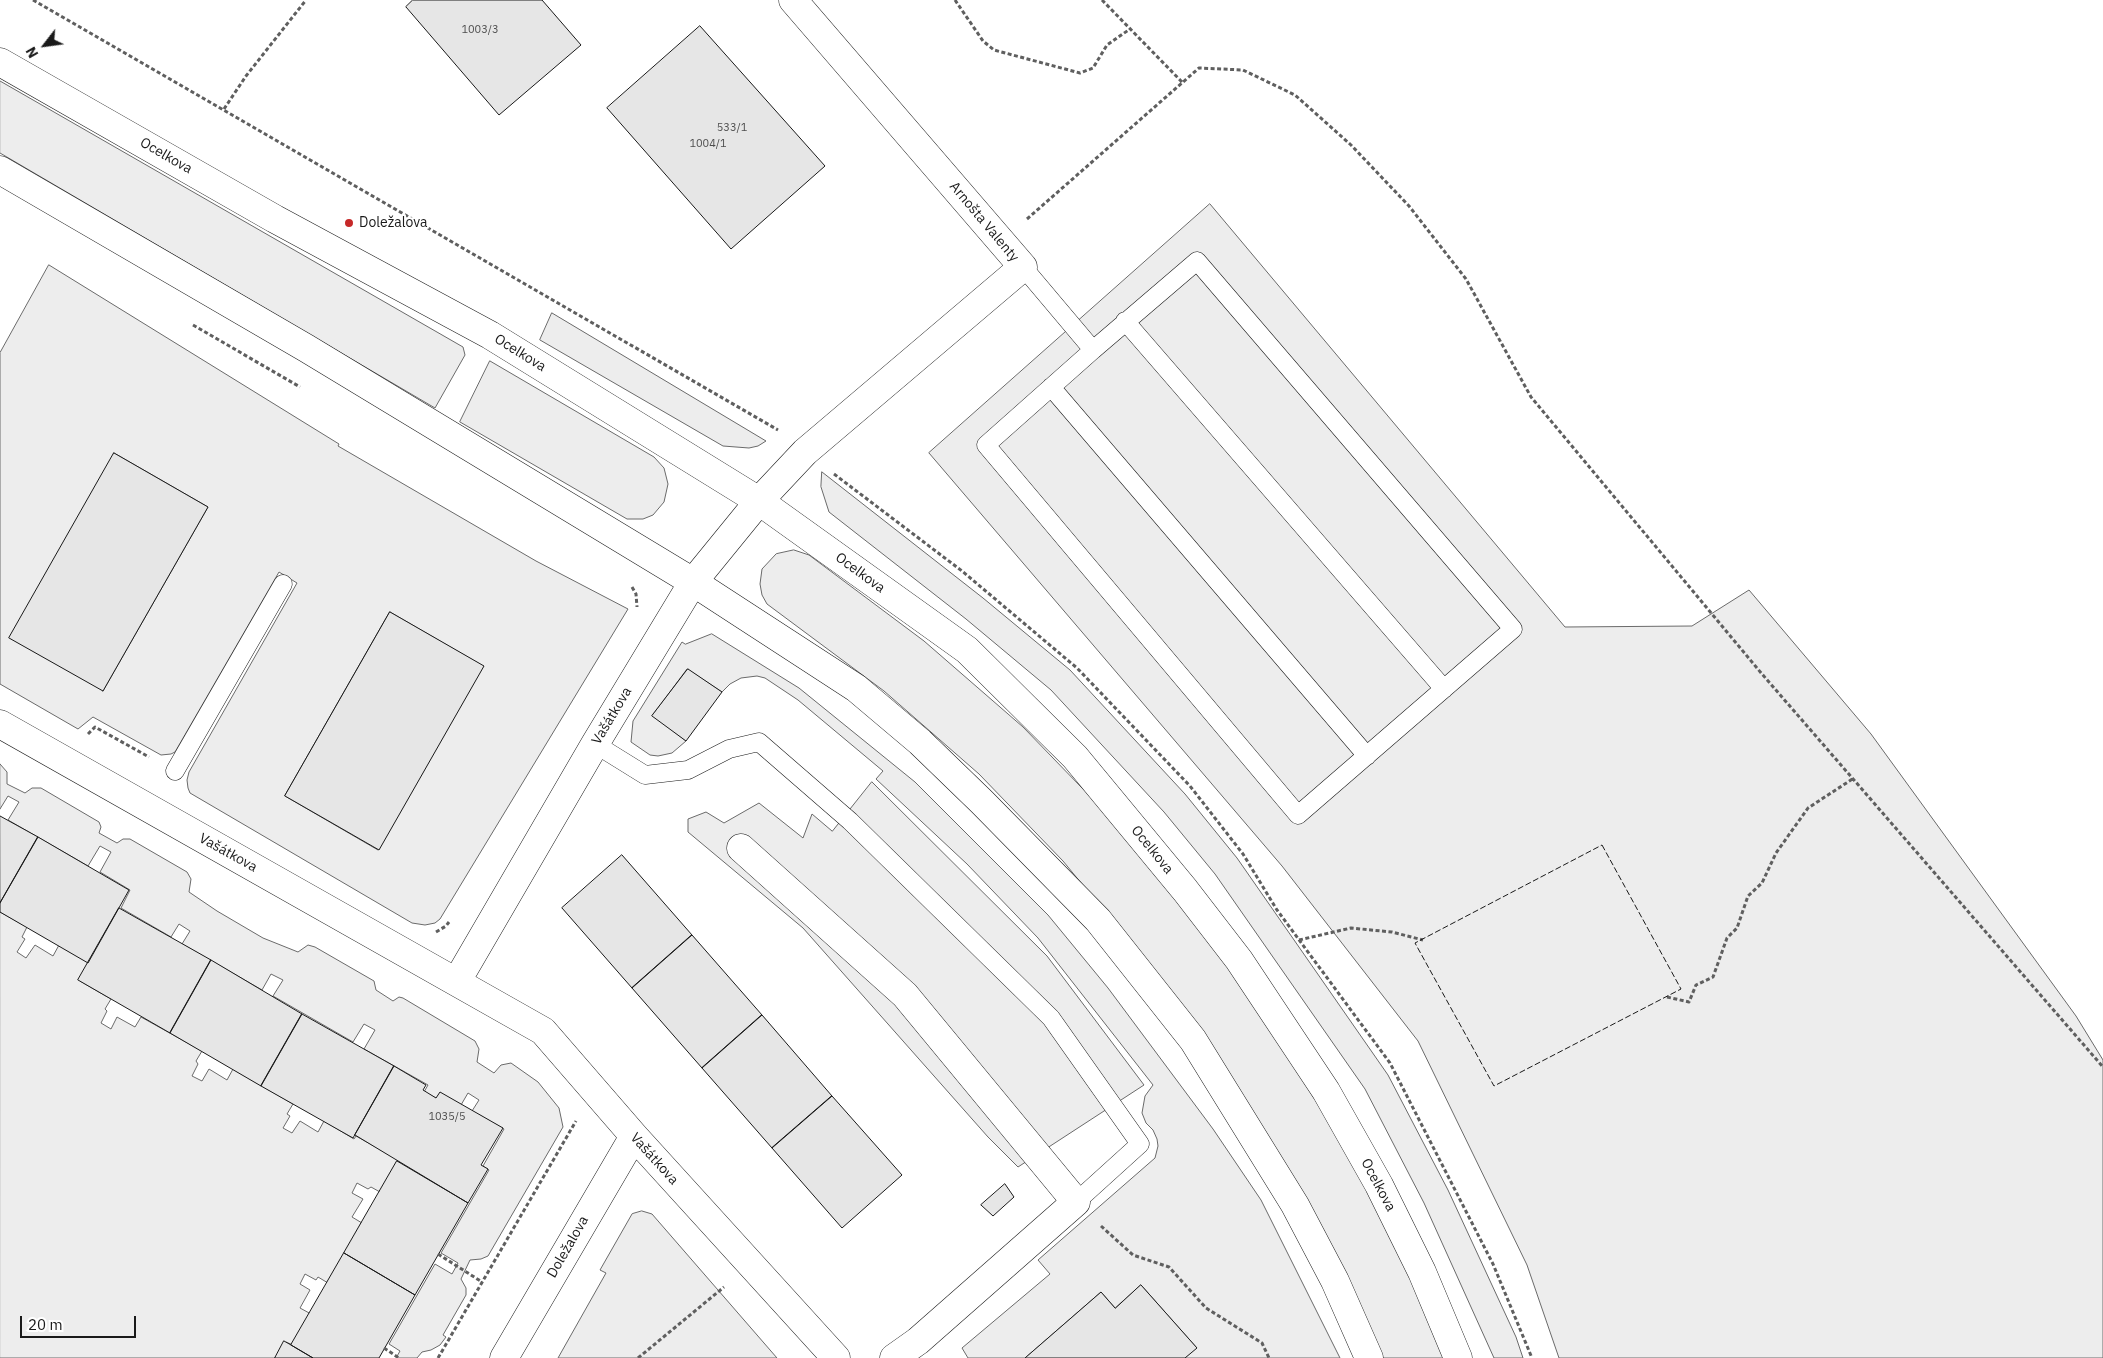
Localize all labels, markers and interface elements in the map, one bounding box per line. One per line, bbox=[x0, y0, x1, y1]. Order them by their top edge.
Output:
north arrow bbox=[20, 20, 70, 70]
house number: 1003/3 bbox=[461, 23, 499, 37]
text: N bbox=[22, 44, 42, 61]
house number: 533/1 bbox=[717, 121, 747, 135]
street label: Ocelkova bbox=[137, 134, 195, 178]
house number: 1004/1 bbox=[689, 137, 727, 151]
street label: Arnošta Valenty bbox=[946, 179, 1022, 265]
place label: Doležalova bbox=[359, 215, 427, 231]
marker: Doležalova bbox=[343, 217, 355, 229]
street label: Ocelkova bbox=[491, 331, 549, 375]
street label: Ocelkova bbox=[832, 549, 888, 597]
street label: Vašátkova bbox=[588, 684, 636, 748]
street label: Ocelkova bbox=[1127, 822, 1177, 878]
street label: Vašátkova bbox=[196, 830, 260, 876]
house number: 1035/5 bbox=[428, 1110, 466, 1124]
street label: Vašátkova bbox=[626, 1130, 682, 1188]
street label: Ocelkova bbox=[1357, 1156, 1399, 1214]
street label: Doležalova bbox=[544, 1213, 592, 1281]
scale bar bbox=[22, 1306, 139, 1338]
text: 20 m bbox=[28, 1315, 63, 1334]

